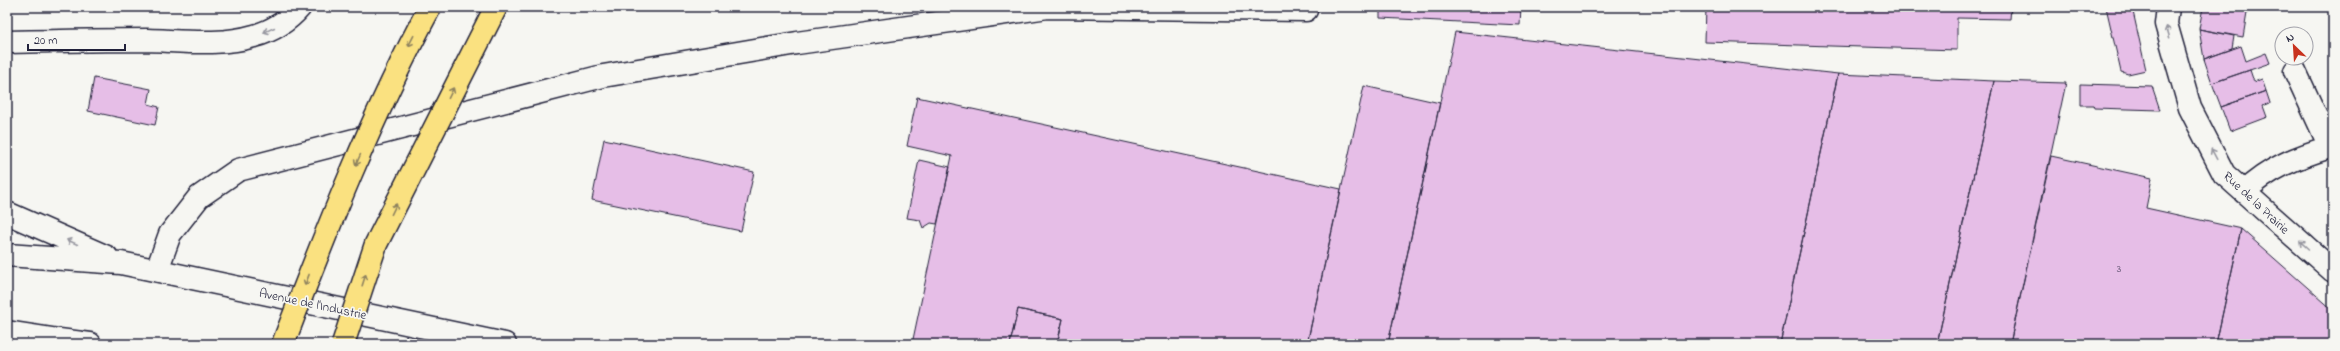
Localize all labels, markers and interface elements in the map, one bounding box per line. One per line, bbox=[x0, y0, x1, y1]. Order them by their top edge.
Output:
scale bar bbox=[28, 26, 125, 52]
one-way arrow bbox=[2164, 26, 2171, 39]
north arrow bbox=[2274, 26, 2314, 66]
one-way arrow bbox=[263, 27, 275, 34]
text: N bbox=[2283, 29, 2297, 47]
text: 20 m bbox=[34, 32, 57, 50]
one-way arrow bbox=[407, 35, 415, 47]
one-way arrow bbox=[448, 87, 456, 99]
one-way arrow bbox=[2209, 148, 2217, 160]
one-way arrow bbox=[354, 154, 361, 166]
street label: Rue de la Prairie bbox=[2218, 167, 2294, 239]
one-way arrow bbox=[390, 203, 398, 215]
one-way arrow bbox=[66, 237, 78, 245]
one-way arrow bbox=[2299, 241, 2309, 250]
house number: 3 bbox=[2117, 261, 2122, 277]
one-way arrow bbox=[303, 273, 311, 285]
one-way arrow bbox=[361, 274, 368, 287]
street label: Avenue de l'Industrie bbox=[257, 284, 368, 325]

